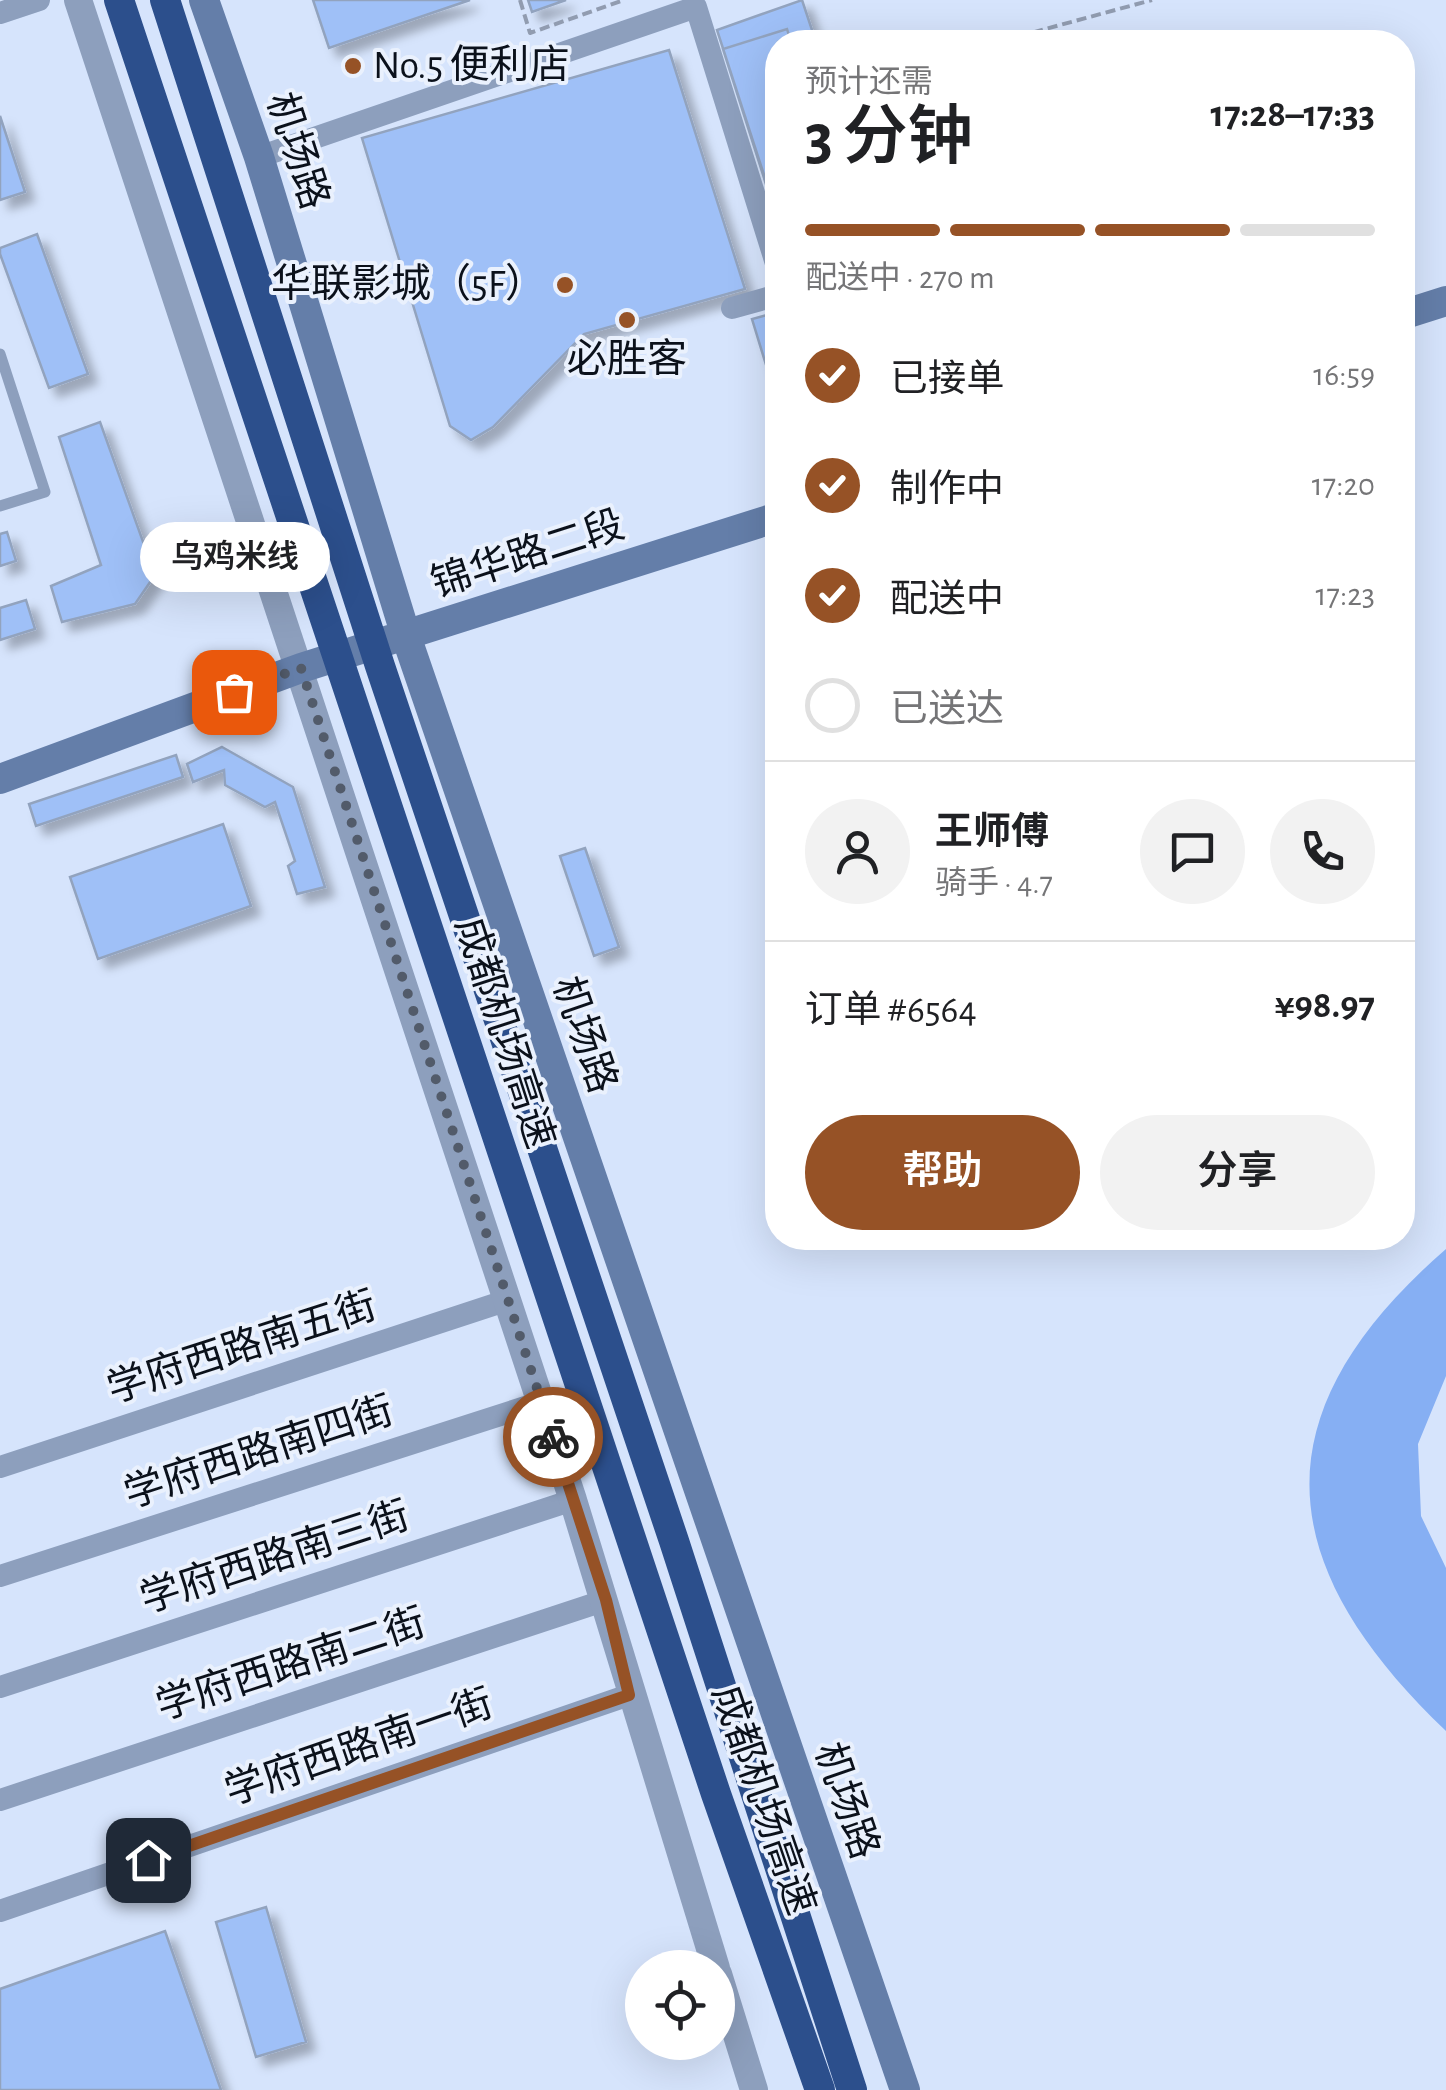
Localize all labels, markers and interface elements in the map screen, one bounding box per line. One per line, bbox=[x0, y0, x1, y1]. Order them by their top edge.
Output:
place label: No.5 便利店 bbox=[373, 44, 570, 86]
marker: No.5 便利店 bbox=[342, 55, 364, 77]
text: 预计还需 bbox=[805, 66, 933, 98]
street label: 机场路 bbox=[259, 87, 336, 214]
text: 17:28–17:33 bbox=[1210, 96, 1375, 134]
text: 3 分钟 bbox=[805, 106, 973, 171]
place label: 华联影城（5F） bbox=[271, 262, 545, 305]
text: 配送中 · 270 m bbox=[805, 262, 995, 294]
marker: 华联影城（5F） bbox=[554, 274, 576, 296]
marker: 必胜客 bbox=[616, 309, 638, 331]
place label: 必胜客 bbox=[567, 338, 687, 380]
icon: check bbox=[805, 348, 860, 403]
text: 16:59 bbox=[1313, 359, 1375, 391]
text: 已接单 bbox=[890, 361, 1004, 399]
icon: check bbox=[805, 458, 860, 513]
text: 17:20 bbox=[1312, 469, 1375, 501]
text: 制作中 bbox=[890, 471, 1004, 509]
street label: 锦华路二段 bbox=[426, 503, 629, 605]
callout: 乌鸡米线 bbox=[139, 522, 329, 592]
text: 乌鸡米线 bbox=[171, 541, 299, 573]
icon: check bbox=[805, 568, 860, 623]
text: 17:23 bbox=[1316, 579, 1375, 611]
text: 配送中 bbox=[890, 581, 1004, 619]
pin bbox=[192, 650, 277, 735]
icon: bag bbox=[207, 665, 262, 720]
text: 已送达 bbox=[890, 691, 1004, 729]
button: person bbox=[805, 799, 910, 904]
button: chat bbox=[1140, 799, 1245, 904]
button: phone bbox=[1270, 799, 1375, 904]
text: 王师傅 bbox=[935, 814, 1049, 852]
text: 骑手 · 4.7 bbox=[935, 867, 1053, 899]
street label: 成都机场高速 bbox=[448, 912, 562, 1153]
street label: 机场路 bbox=[546, 971, 624, 1098]
text: ¥98.97 bbox=[1274, 987, 1375, 1025]
text: 订单 #6564 bbox=[805, 992, 977, 1030]
button: 帮助 bbox=[805, 1115, 1080, 1230]
button: 分享 bbox=[1100, 1115, 1375, 1230]
street label: 学府西路南五街 bbox=[102, 1284, 381, 1410]
courier bbox=[503, 1387, 603, 1487]
street label: 学府西路南四街 bbox=[119, 1389, 398, 1515]
icon: bike bbox=[526, 1410, 581, 1465]
street label: 学府西路南三街 bbox=[135, 1494, 414, 1620]
street label: 学府西路南二街 bbox=[151, 1601, 430, 1727]
street label: 成都机场高速 bbox=[705, 1679, 823, 1920]
street label: 学府西路南一街 bbox=[219, 1682, 498, 1812]
street label: 机场路 bbox=[808, 1737, 886, 1864]
pin bbox=[106, 1818, 191, 1903]
icon: home bbox=[121, 1833, 176, 1888]
map controls bbox=[625, 1950, 735, 2060]
button: locate bbox=[625, 1950, 735, 2060]

